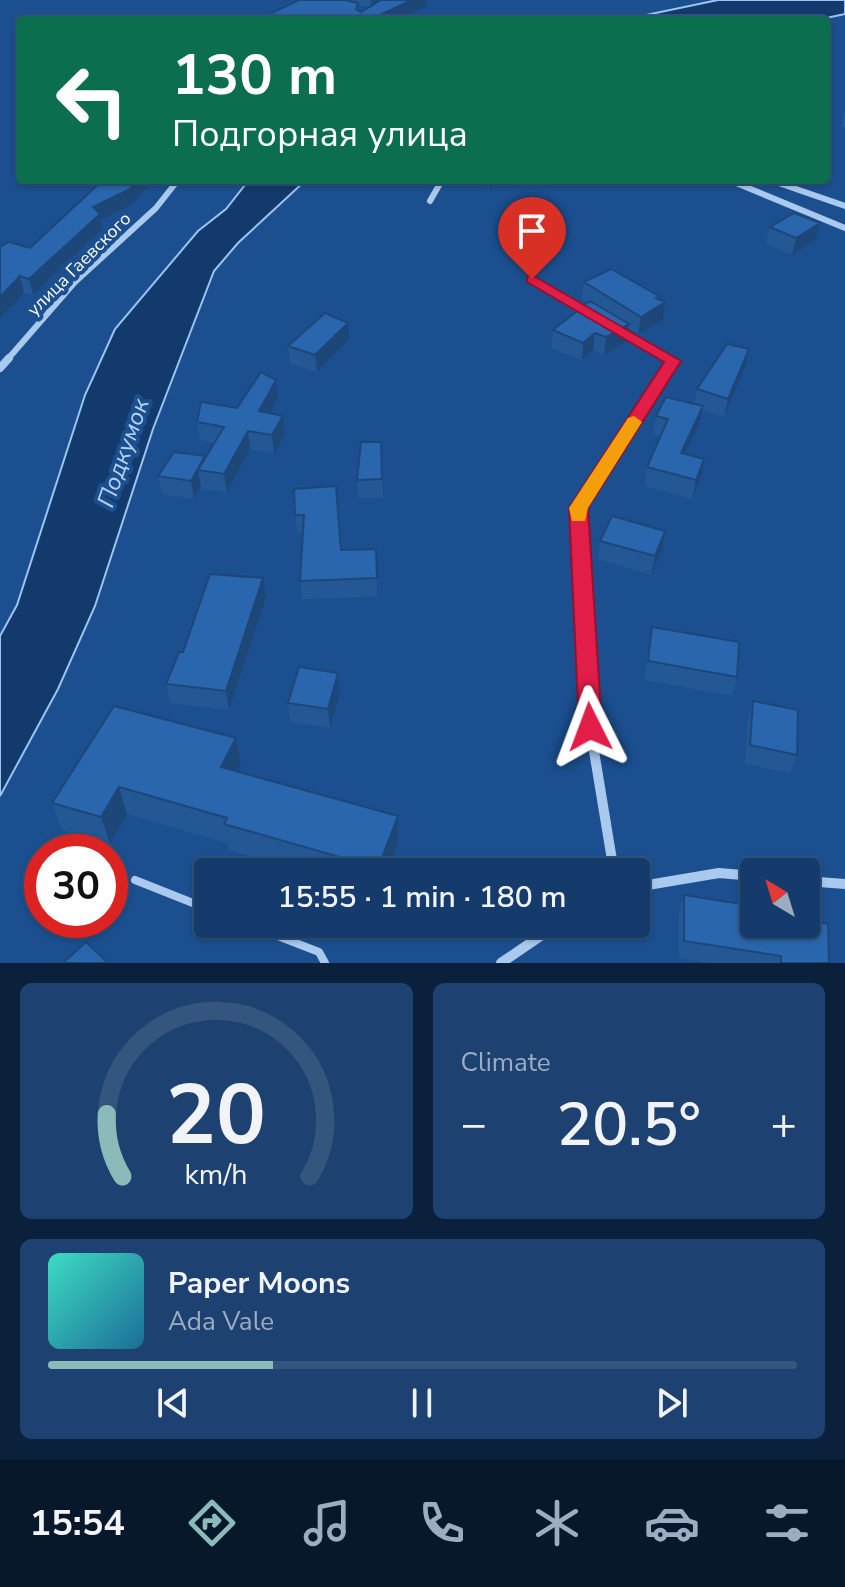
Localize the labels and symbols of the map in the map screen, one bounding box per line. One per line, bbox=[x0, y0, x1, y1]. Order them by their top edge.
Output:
pin bbox=[498, 197, 566, 279]
street label: улица Гаевского bbox=[22, 207, 136, 321]
water label: Подкумок bbox=[89, 394, 157, 512]
position arrow bbox=[548, 685, 632, 769]
speed limit sign: 30 bbox=[24, 834, 128, 938]
north arrow bbox=[740, 858, 820, 938]

